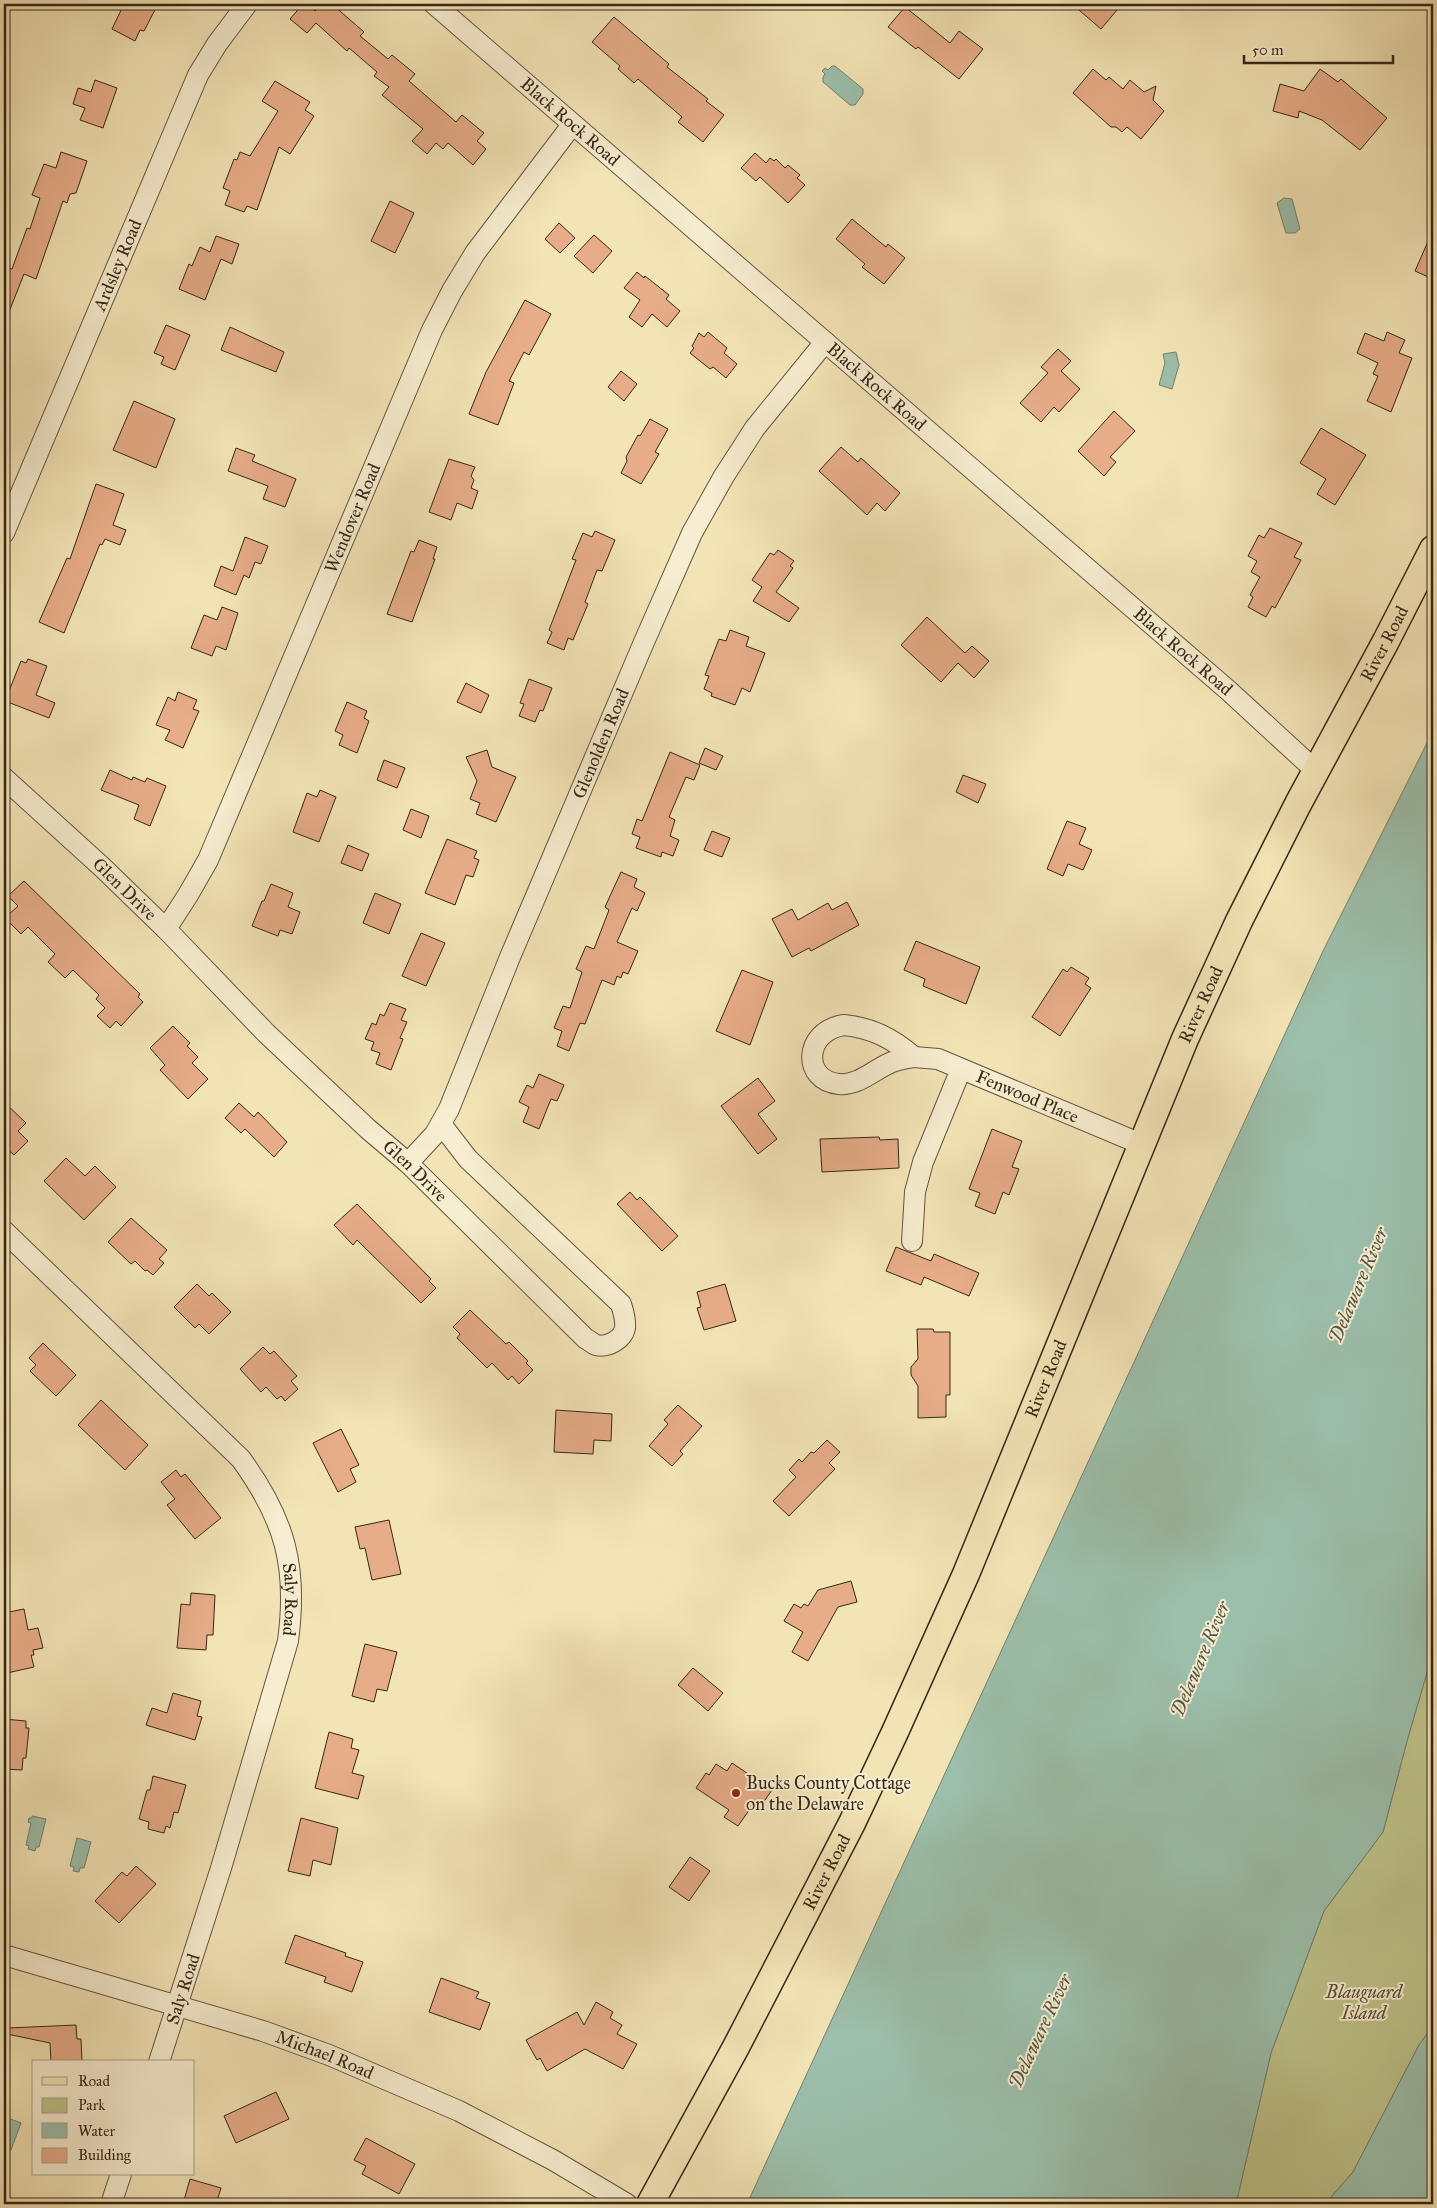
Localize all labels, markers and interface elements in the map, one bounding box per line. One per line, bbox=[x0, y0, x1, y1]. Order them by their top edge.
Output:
scale bar bbox=[1244, 32, 1393, 64]
text: 50 m bbox=[1252, 41, 1284, 59]
street label: Black Rock Road bbox=[516, 73, 624, 171]
street label: Ardsley Road bbox=[88, 216, 147, 315]
street label: Black Rock Road bbox=[822, 338, 931, 435]
street label: Wendover Road bbox=[320, 460, 385, 576]
street label: Black Rock Road bbox=[1129, 602, 1237, 700]
street label: River Road bbox=[1355, 602, 1413, 685]
street label: Glenolden Road bbox=[568, 685, 634, 802]
street label: Glen Drive bbox=[88, 853, 161, 925]
street label: River Road bbox=[1174, 963, 1228, 1047]
street label: Fenwood Place bbox=[973, 1065, 1082, 1128]
street label: Glen Drive bbox=[378, 1135, 452, 1207]
water label: Delaware River bbox=[1323, 1223, 1393, 1346]
street label: River Road bbox=[1020, 1337, 1072, 1421]
street label: Saly Road bbox=[278, 1562, 302, 1637]
water label: Delaware River bbox=[1165, 1597, 1235, 1720]
place label: Bucks County Cottage on the Delaware bbox=[746, 1772, 911, 1815]
marker: Bucks County Cottage on the Delaware bbox=[730, 1787, 742, 1799]
street label: River Road bbox=[798, 1830, 855, 1914]
street label: Saly Road bbox=[161, 1951, 205, 2027]
water label: Delaware River bbox=[1003, 1969, 1077, 2092]
park label: Blauguard Island bbox=[1325, 1981, 1404, 2024]
street label: Michael Road bbox=[273, 2026, 377, 2084]
legend bbox=[32, 2060, 195, 2176]
text: Road bbox=[78, 2072, 110, 2090]
text: Park bbox=[78, 2096, 105, 2114]
text: Water bbox=[78, 2122, 115, 2140]
text: Building bbox=[78, 2146, 132, 2164]

